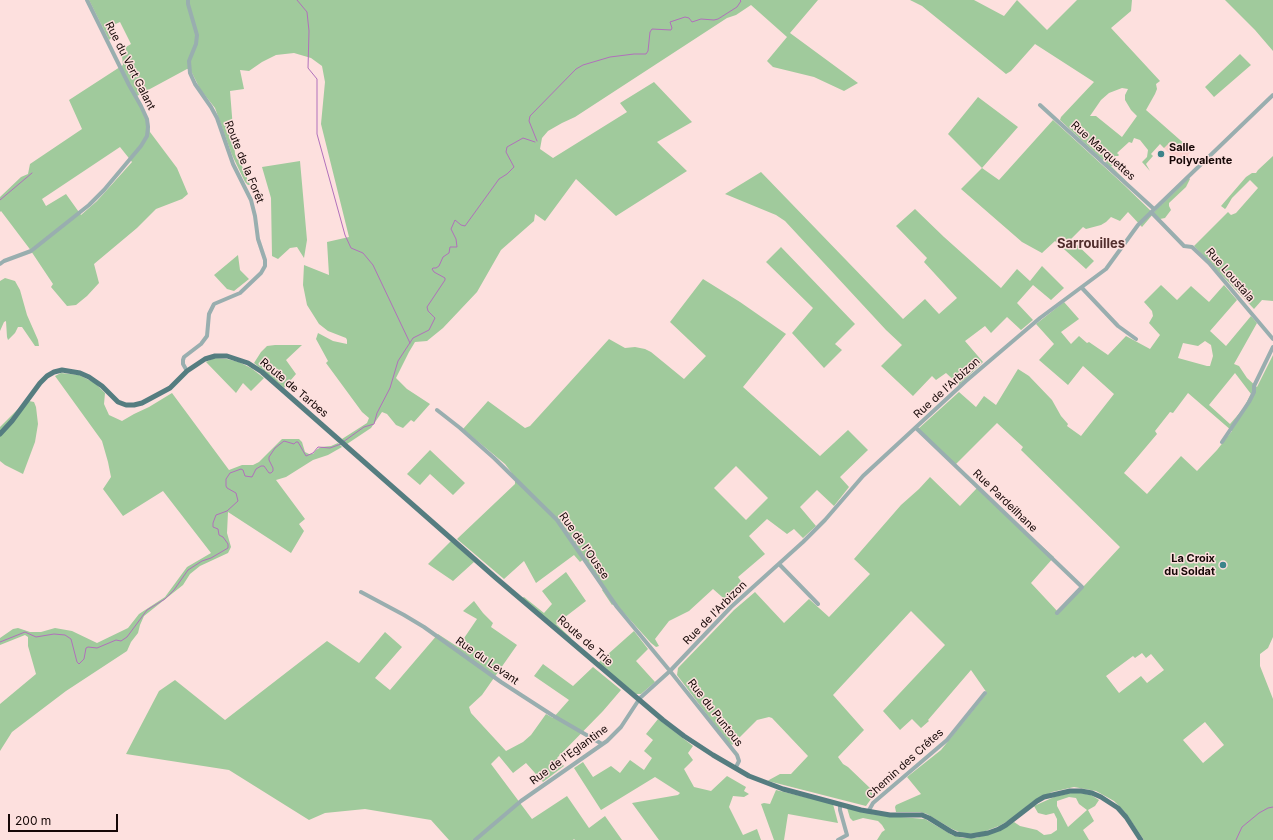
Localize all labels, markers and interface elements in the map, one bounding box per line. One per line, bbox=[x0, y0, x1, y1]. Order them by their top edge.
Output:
street label: Rue du Vert Galant bbox=[102, 20, 158, 112]
street label: Route de la Forêt bbox=[221, 119, 267, 205]
street label: Rue Marquettes bbox=[1068, 119, 1138, 183]
place label: Salle Polyvalente bbox=[1169, 141, 1232, 167]
marker: Salle Polyvalente bbox=[1156, 149, 1166, 159]
district label: Sarrouilles bbox=[1057, 236, 1125, 252]
street label: Rue Loustala bbox=[1203, 245, 1257, 305]
street label: Rue de l'Arbizon bbox=[911, 355, 983, 421]
street label: Route de Tarbes bbox=[257, 356, 331, 420]
street label: Rue Pardeilhane bbox=[970, 467, 1040, 535]
street label: Rue de l'Ousse bbox=[556, 510, 612, 582]
place label: La Croix du Soldat bbox=[1164, 552, 1215, 578]
marker: La Croix du Soldat bbox=[1218, 560, 1228, 570]
street label: Rue de l'Arbizon bbox=[680, 578, 750, 648]
street label: Route de Trie bbox=[555, 613, 615, 669]
street label: Rue du Levant bbox=[453, 634, 521, 688]
street label: Rue du Puntous bbox=[685, 677, 745, 749]
street label: Rue de l'Eglantine bbox=[527, 722, 611, 788]
street label: Chemin des Crêtes bbox=[864, 726, 946, 802]
scale bar bbox=[10, 806, 120, 832]
text: 200 m bbox=[15, 813, 51, 828]

